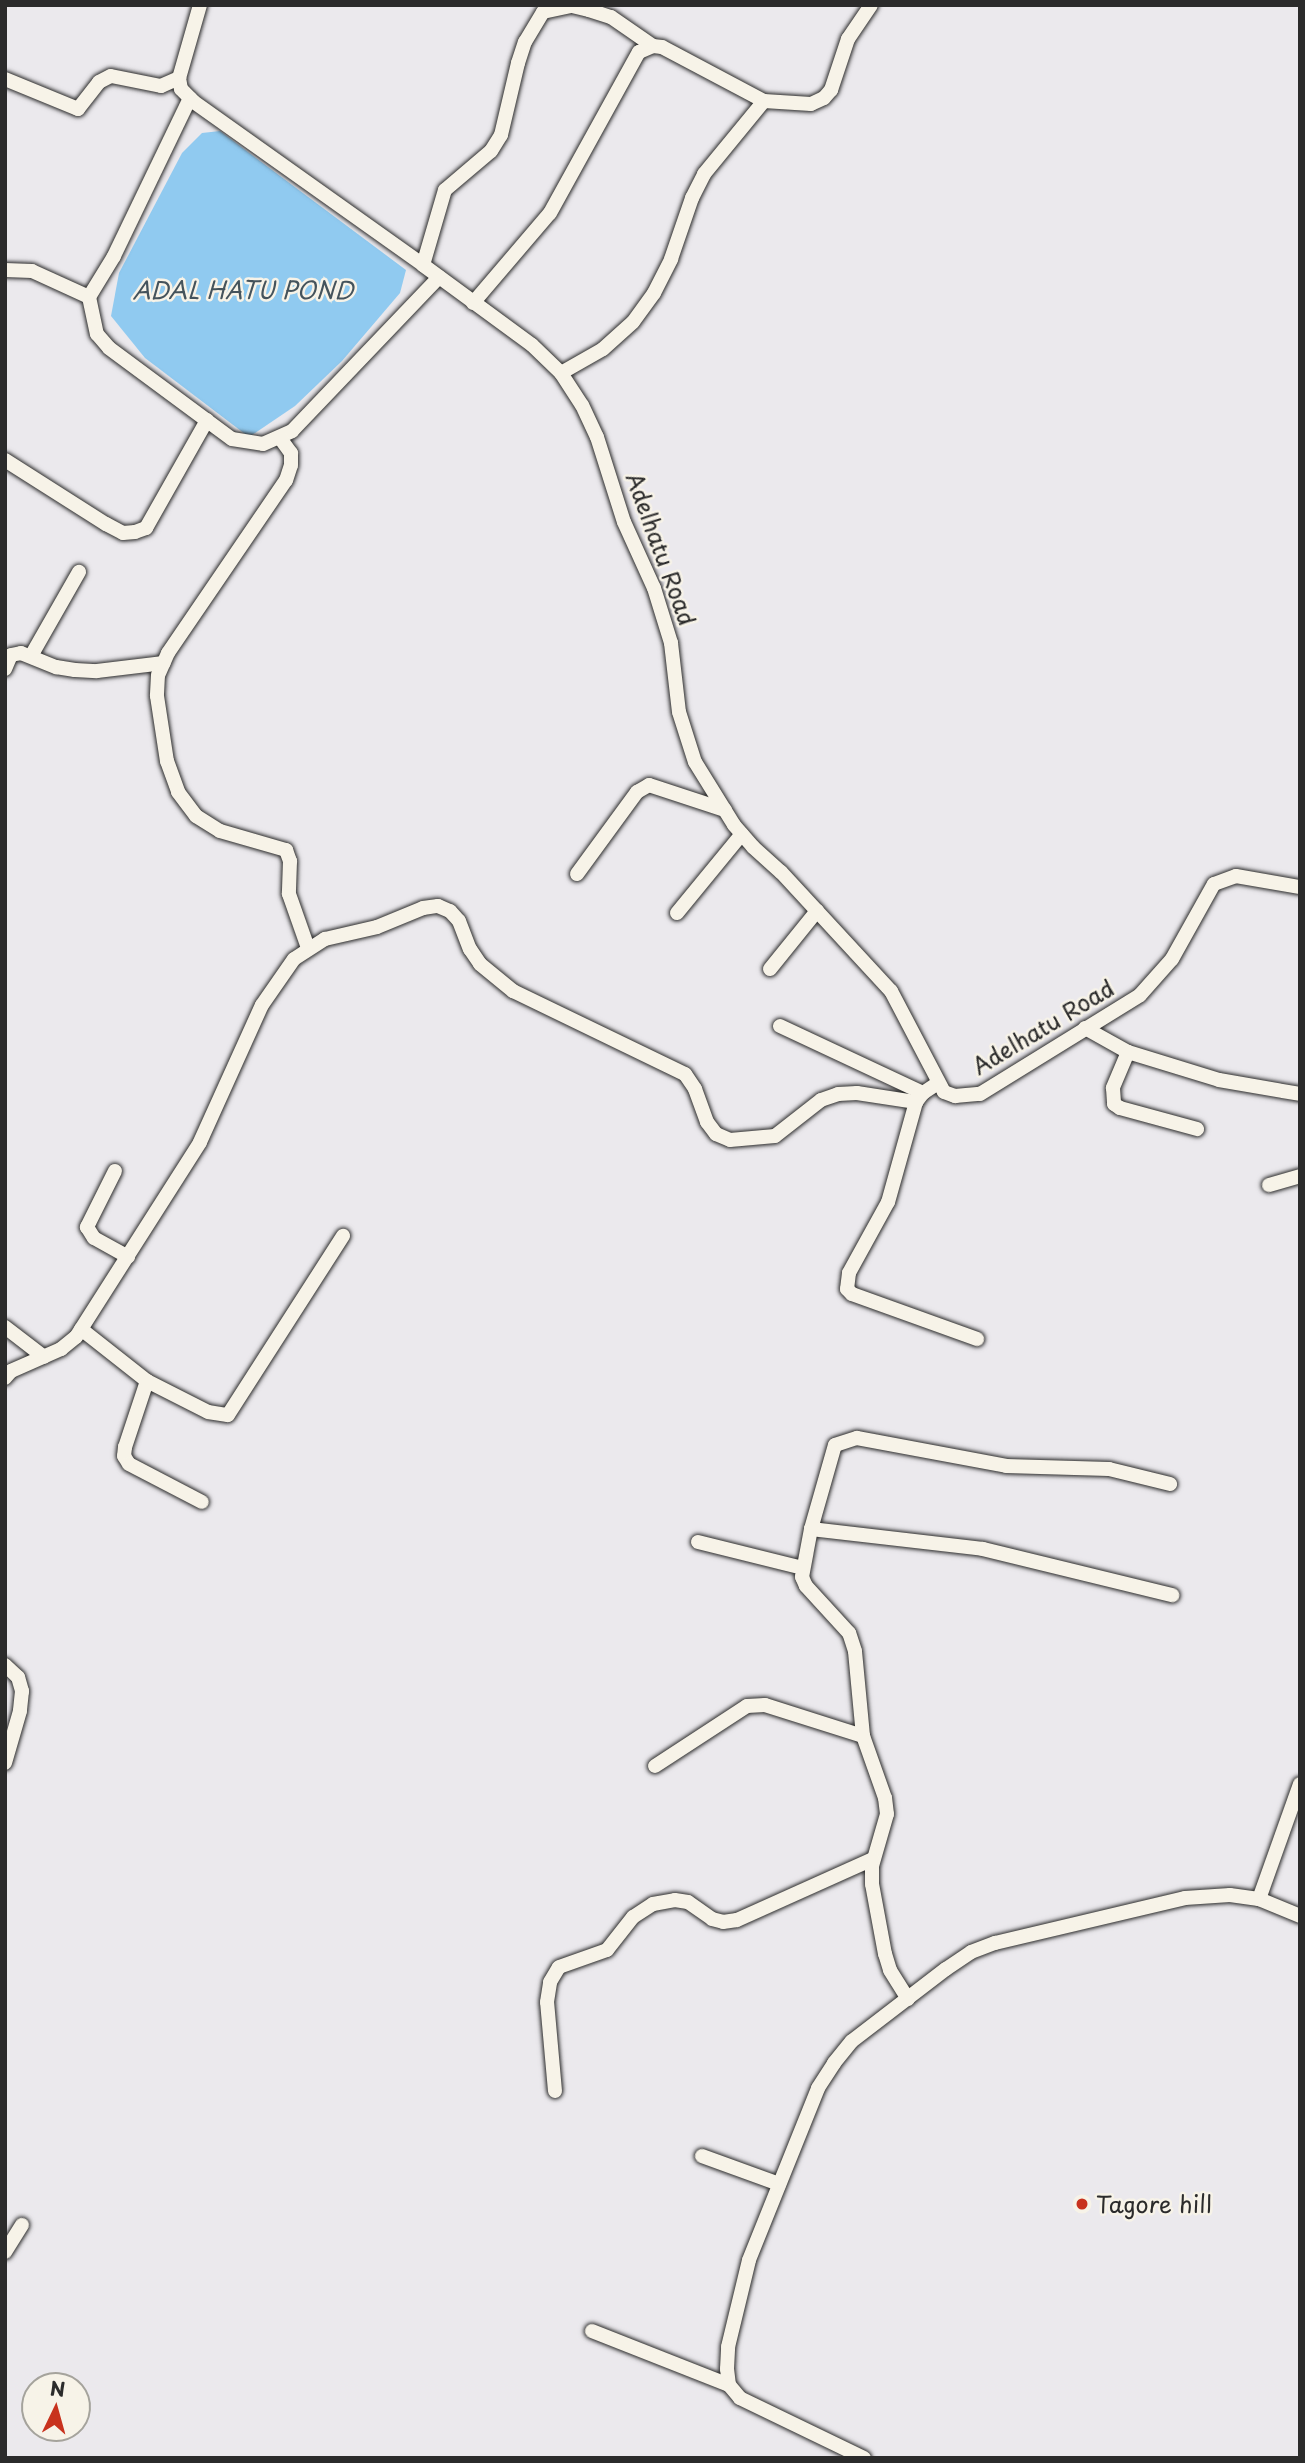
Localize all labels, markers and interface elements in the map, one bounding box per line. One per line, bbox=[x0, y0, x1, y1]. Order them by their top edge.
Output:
water label: ADAL HATU POND bbox=[130, 276, 356, 304]
street label: Adelhatu Road bbox=[620, 469, 702, 629]
street label: Adelhatu Road bbox=[967, 974, 1119, 1080]
place label: Tagore hill bbox=[1096, 2190, 1211, 2218]
marker: Tagore hill bbox=[1074, 2196, 1090, 2212]
north arrow bbox=[21, 2372, 91, 2442]
text: N bbox=[49, 2373, 66, 2403]

